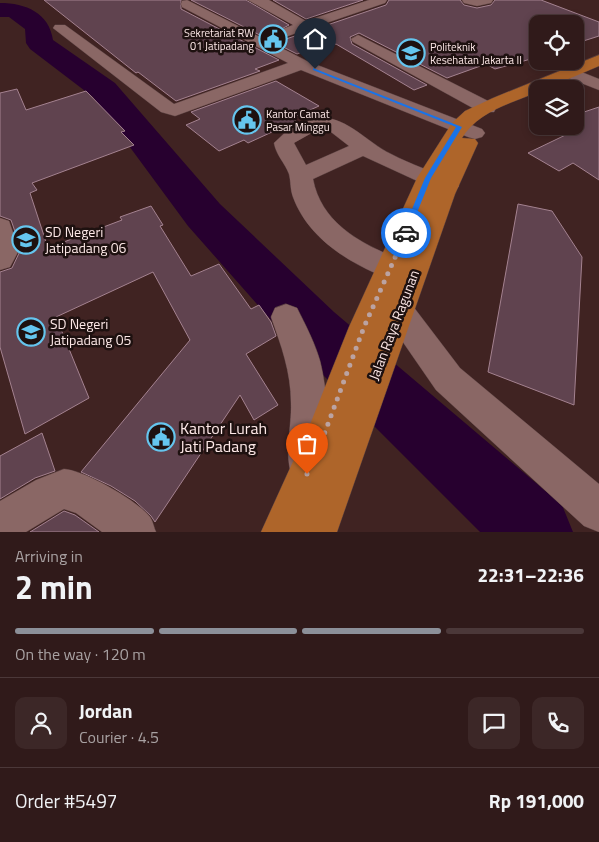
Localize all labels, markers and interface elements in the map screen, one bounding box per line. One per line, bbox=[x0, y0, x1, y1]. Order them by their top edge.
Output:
map controls bbox=[529, 15, 584, 135]
button: locate bbox=[529, 15, 584, 70]
pin bbox=[294, 18, 336, 69]
public building icon: Sekretariat RW 01 Jatipadang bbox=[258, 24, 288, 54]
place label: Sekretariat RW 01 Jatipadang bbox=[184, 25, 254, 54]
icon: home bbox=[301, 25, 329, 53]
school or university icon: Politeknik Kesehatan Jakarta II bbox=[396, 38, 426, 68]
place label: Politeknik Kesehatan Jakarta II bbox=[430, 39, 522, 68]
button: layers bbox=[529, 80, 584, 135]
public building icon: Kantor Camat Pasar Minggu bbox=[232, 105, 262, 135]
place label: Kantor Camat Pasar Minggu bbox=[266, 106, 330, 135]
courier bbox=[381, 208, 431, 258]
icon: car bbox=[392, 219, 420, 247]
place label: SD Negeri Jatipadang 06 bbox=[45, 221, 126, 258]
school or university icon: SD Negeri Jatipadang 06 bbox=[11, 225, 41, 255]
street label: Jalan Raya Ragunan bbox=[363, 267, 424, 383]
place label: SD Negeri Jatipadang 05 bbox=[50, 313, 131, 350]
school or university icon: SD Negeri Jatipadang 05 bbox=[16, 317, 46, 347]
place label: Kantor Lurah Jati Padang bbox=[180, 416, 267, 458]
public building icon: Kantor Lurah Jati Padang bbox=[146, 422, 176, 452]
pin bbox=[286, 423, 328, 474]
icon: bag bbox=[293, 430, 321, 458]
text: Arriving in bbox=[15, 544, 83, 568]
text: 22:31–22:36 bbox=[477, 560, 584, 589]
text: 2 min bbox=[15, 563, 93, 611]
text: On the way · 120 m bbox=[15, 642, 146, 666]
text: Jordan bbox=[79, 696, 132, 725]
button: person bbox=[15, 697, 67, 749]
button: chat bbox=[468, 697, 520, 749]
button: phone bbox=[532, 697, 584, 749]
text: Courier · 4.5 bbox=[79, 725, 159, 749]
text: Order #5497 bbox=[15, 786, 117, 815]
text: Rp 191,000 bbox=[489, 786, 584, 815]

